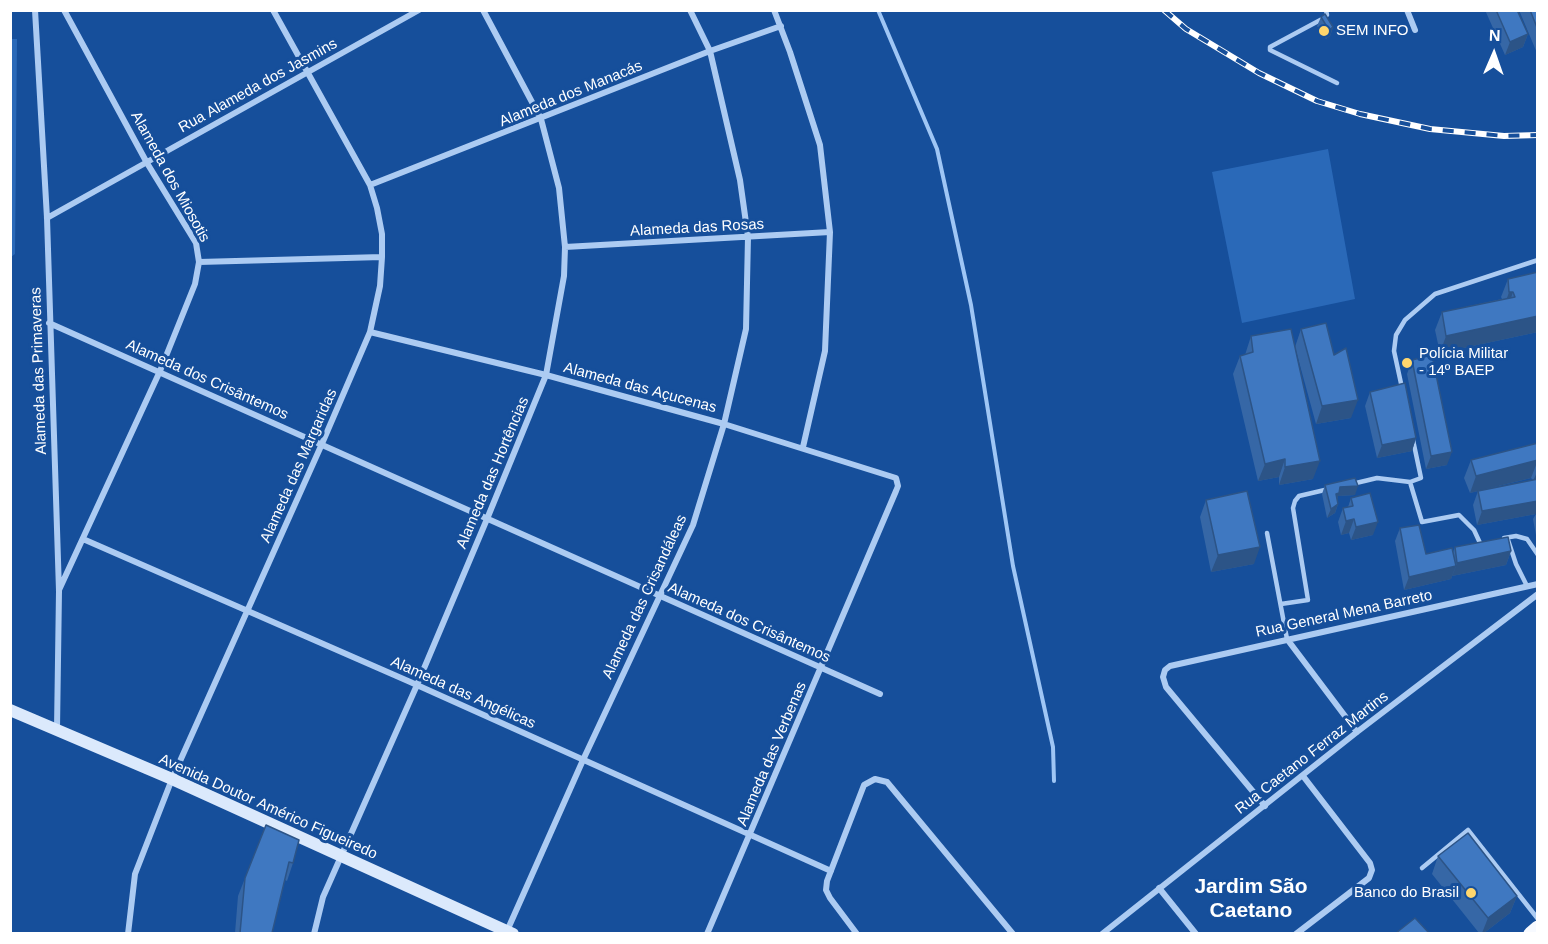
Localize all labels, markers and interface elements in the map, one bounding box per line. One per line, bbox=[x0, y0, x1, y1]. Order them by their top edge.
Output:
place label: SEM INFO bbox=[1336, 22, 1409, 40]
marker: SEM INFO bbox=[1317, 24, 1331, 38]
north arrow bbox=[1464, 24, 1524, 84]
text: N bbox=[1489, 27, 1501, 44]
street label: Rua Alameda dos Jasmins bbox=[176, 35, 340, 137]
street label: Alameda dos Manacás bbox=[497, 57, 645, 131]
street label: Alameda dos Miosotis bbox=[127, 108, 213, 246]
street label: Alameda das Rosas bbox=[630, 215, 764, 241]
street label: Alameda das Primaveras bbox=[27, 287, 51, 455]
street label: Alameda dos Crisântemos bbox=[123, 336, 291, 424]
place label: Polícia Militar - 14º BAEP bbox=[1419, 345, 1508, 380]
marker: Polícia Militar - 14º BAEP bbox=[1400, 356, 1414, 370]
street label: Alameda das Açucenas bbox=[562, 359, 718, 417]
street label: Alameda das Margaridas bbox=[257, 386, 341, 546]
street label: Alameda das Hortências bbox=[453, 394, 533, 552]
street label: Alameda das Crisandáleas bbox=[599, 512, 691, 682]
street label: Alameda dos Crisântemos bbox=[665, 579, 833, 667]
street label: Rua General Mena Barreto bbox=[1254, 586, 1434, 642]
street label: Alameda das Angélicas bbox=[388, 653, 538, 733]
street label: Alameda das Verbenas bbox=[733, 679, 811, 829]
street label: Rua Caetano Ferraz Martins bbox=[1232, 688, 1392, 818]
street label: Avenida Doutor Américo Figueiredo bbox=[156, 751, 380, 863]
district label: Jardim São Caetano bbox=[1194, 874, 1308, 924]
place label: Banco do Brasil bbox=[1354, 884, 1459, 902]
marker: Banco do Brasil bbox=[1464, 886, 1478, 900]

